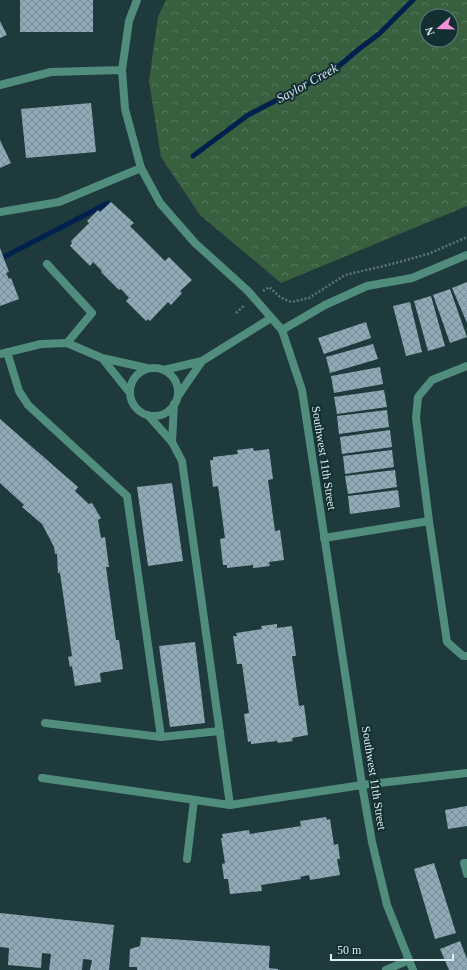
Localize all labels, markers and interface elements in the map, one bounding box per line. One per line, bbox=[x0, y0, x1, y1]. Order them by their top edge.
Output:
north arrow bbox=[419, 8, 459, 48]
text: N bbox=[423, 26, 437, 37]
water label: Saylor Creek bbox=[274, 60, 340, 106]
street label: Southwest 11th Street bbox=[309, 405, 339, 512]
street label: Southwest 11th Street bbox=[359, 725, 389, 832]
scale bar bbox=[331, 936, 453, 962]
text: 50 m bbox=[337, 943, 362, 957]

